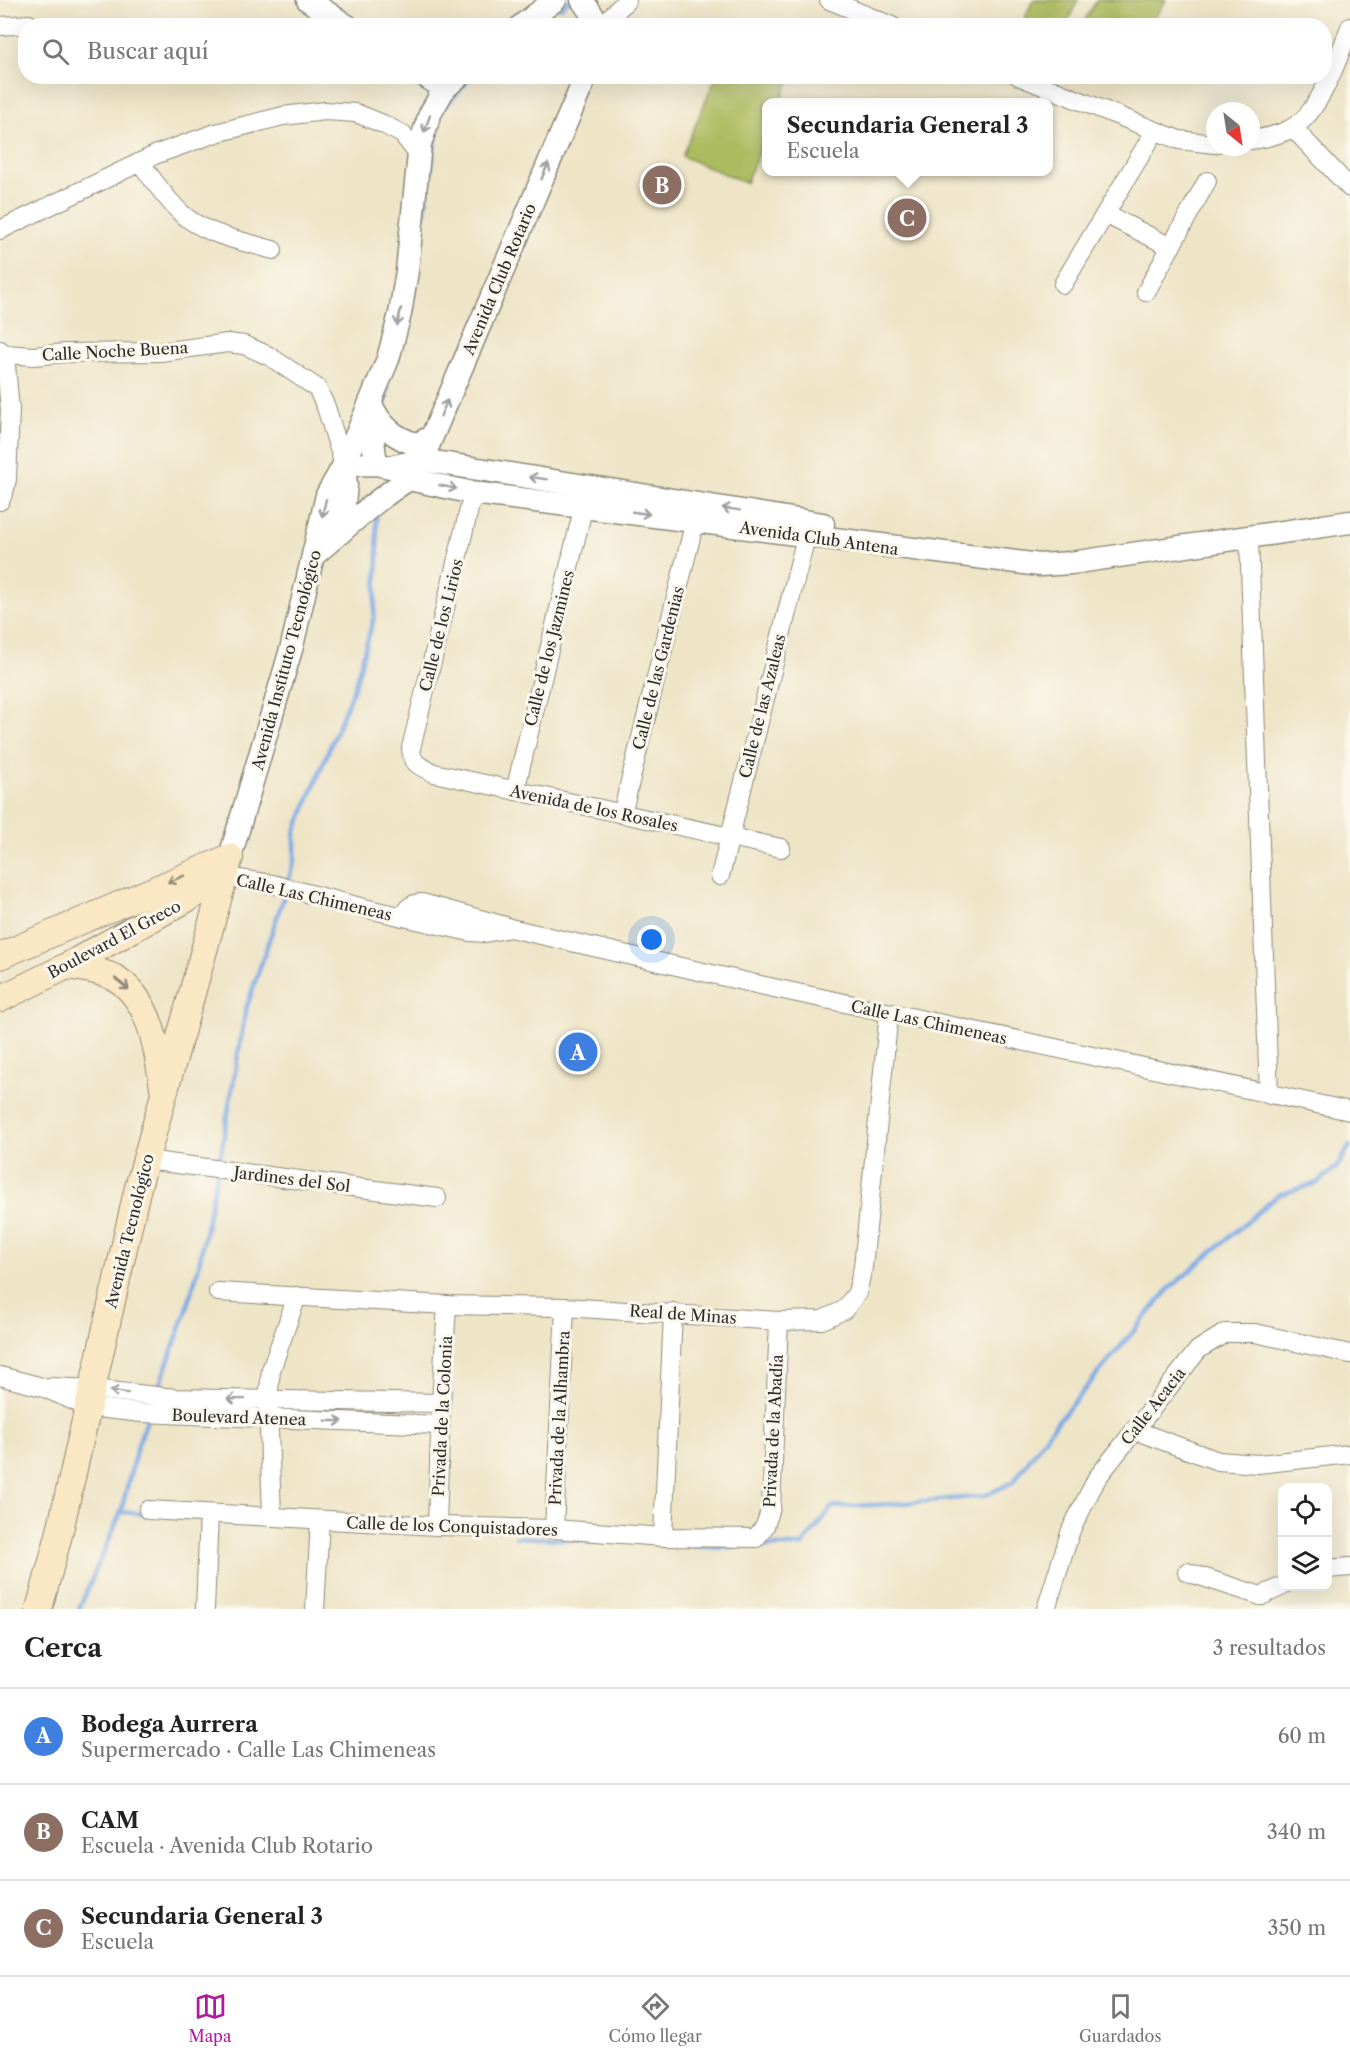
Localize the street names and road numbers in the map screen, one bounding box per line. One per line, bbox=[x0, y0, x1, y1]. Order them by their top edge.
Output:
street label: Avenida Club Rotario bbox=[458, 200, 540, 359]
street label: Calle Noche Buena bbox=[41, 337, 189, 365]
street label: Avenida Club Antena bbox=[737, 517, 900, 559]
street label: Avenida Instituto Tecnológico bbox=[247, 548, 325, 773]
street label: Calle de los Lirios bbox=[415, 557, 467, 693]
street label: Calle de los Jazmines bbox=[520, 568, 578, 728]
street label: Calle de las Gardenias bbox=[628, 584, 688, 752]
street label: Calle de las Azaleas bbox=[734, 632, 790, 780]
street label: Avenida de los Rosales bbox=[507, 780, 680, 836]
street label: Calle Las Chimeneas bbox=[234, 869, 394, 925]
street label: Boulevard El Greco bbox=[44, 895, 184, 983]
street label: Calle Las Chimeneas bbox=[849, 996, 1009, 1048]
street label: Avenida Tecnológico bbox=[100, 1152, 158, 1311]
street label: Jardines del Sol bbox=[230, 1162, 352, 1196]
street label: Real de Minas bbox=[629, 1300, 737, 1328]
street label: Privada de la Alhambra bbox=[544, 1329, 574, 1506]
street label: Privada de la Colonia bbox=[428, 1334, 456, 1497]
street label: Privada de la Abadía bbox=[759, 1353, 787, 1508]
street label: Calle Acacia bbox=[1116, 1363, 1190, 1449]
street label: Boulevard Atenea bbox=[171, 1405, 307, 1429]
street label: Calle de los Conquistadores bbox=[346, 1512, 558, 1540]

